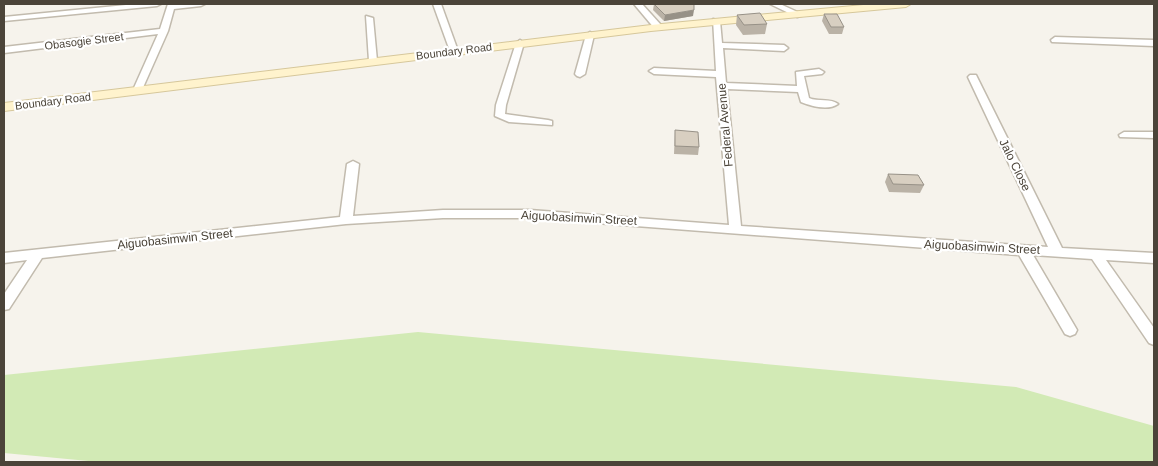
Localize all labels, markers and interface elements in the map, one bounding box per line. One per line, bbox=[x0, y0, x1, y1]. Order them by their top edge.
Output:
street label: Obasogie Street bbox=[44, 30, 124, 52]
street label: Boundary Road bbox=[415, 40, 493, 62]
street label: Federal Avenue bbox=[714, 82, 736, 167]
street label: Boundary Road bbox=[14, 90, 92, 112]
street label: Jalo Close bbox=[996, 137, 1034, 194]
street label: Aiguobasimwin Street bbox=[521, 208, 638, 228]
street label: Aiguobasimwin Street bbox=[117, 226, 234, 252]
street label: Aiguobasimwin Street bbox=[924, 237, 1041, 257]

